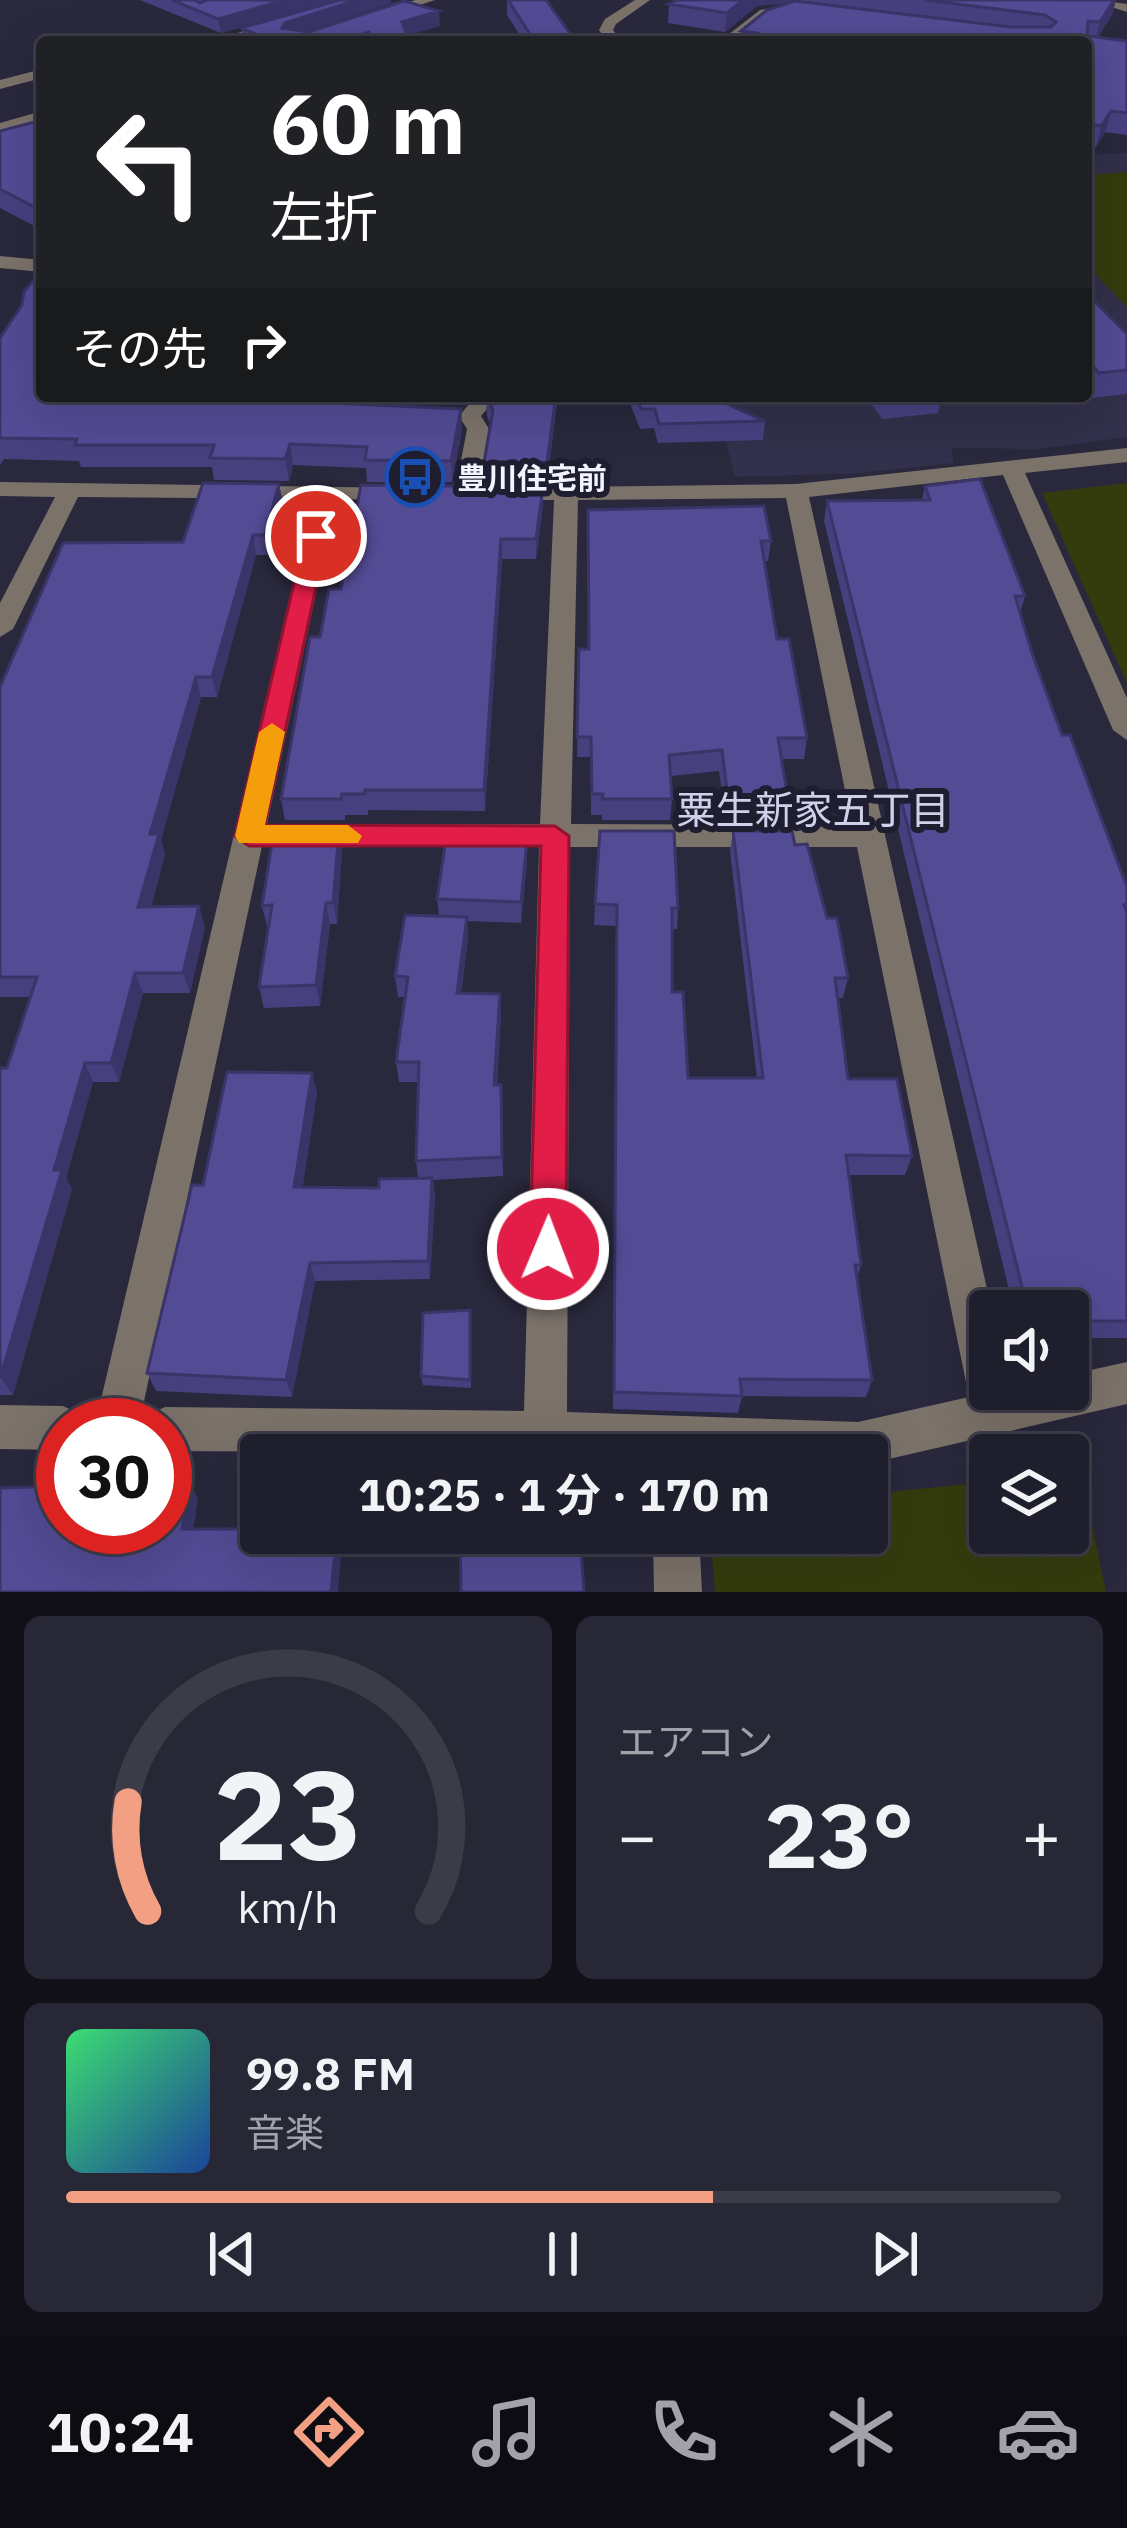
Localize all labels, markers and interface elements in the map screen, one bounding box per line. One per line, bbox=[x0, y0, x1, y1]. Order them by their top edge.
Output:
text: 60 m bbox=[270, 68, 466, 177]
icon: left bbox=[72, 84, 228, 240]
text: 左折 bbox=[270, 182, 378, 252]
icon: right bbox=[231, 312, 297, 378]
text: その先 bbox=[72, 319, 207, 377]
bus stop icon: 豊川住宅前 bbox=[384, 446, 446, 508]
place label: 豊川住宅前 bbox=[457, 458, 607, 497]
pin bbox=[265, 485, 367, 587]
icon: arrive bbox=[283, 503, 349, 569]
district label: 粟生新家五丁目 bbox=[676, 784, 950, 835]
position arrow bbox=[485, 1186, 611, 1312]
map controls bbox=[969, 1290, 1089, 1554]
button: sound bbox=[969, 1290, 1089, 1410]
speed limit sign: 30 bbox=[36, 1398, 192, 1554]
button: layers bbox=[969, 1434, 1089, 1554]
text: 10:25 · 1 分 · 170 m bbox=[358, 1465, 770, 1523]
text: エアコン bbox=[618, 1716, 774, 1767]
text: 23 bbox=[213, 1732, 363, 1894]
text: 23° bbox=[764, 1776, 914, 1893]
text: − bbox=[618, 1792, 657, 1878]
text: + bbox=[1021, 1792, 1061, 1878]
text: km/h bbox=[237, 1878, 338, 1934]
text: 99.8 FM bbox=[246, 2044, 415, 2102]
text: 音楽 bbox=[246, 2107, 324, 2158]
icon: previous bbox=[199, 2221, 265, 2287]
icon: pause bbox=[530, 2221, 596, 2287]
icon: next bbox=[862, 2221, 928, 2287]
icon: directions bbox=[287, 2390, 371, 2474]
icon: music bbox=[465, 2390, 549, 2474]
icon: phone bbox=[642, 2390, 726, 2474]
icon: climate bbox=[819, 2390, 903, 2474]
icon: car bbox=[996, 2390, 1080, 2474]
text: 10:24 bbox=[47, 2397, 194, 2467]

